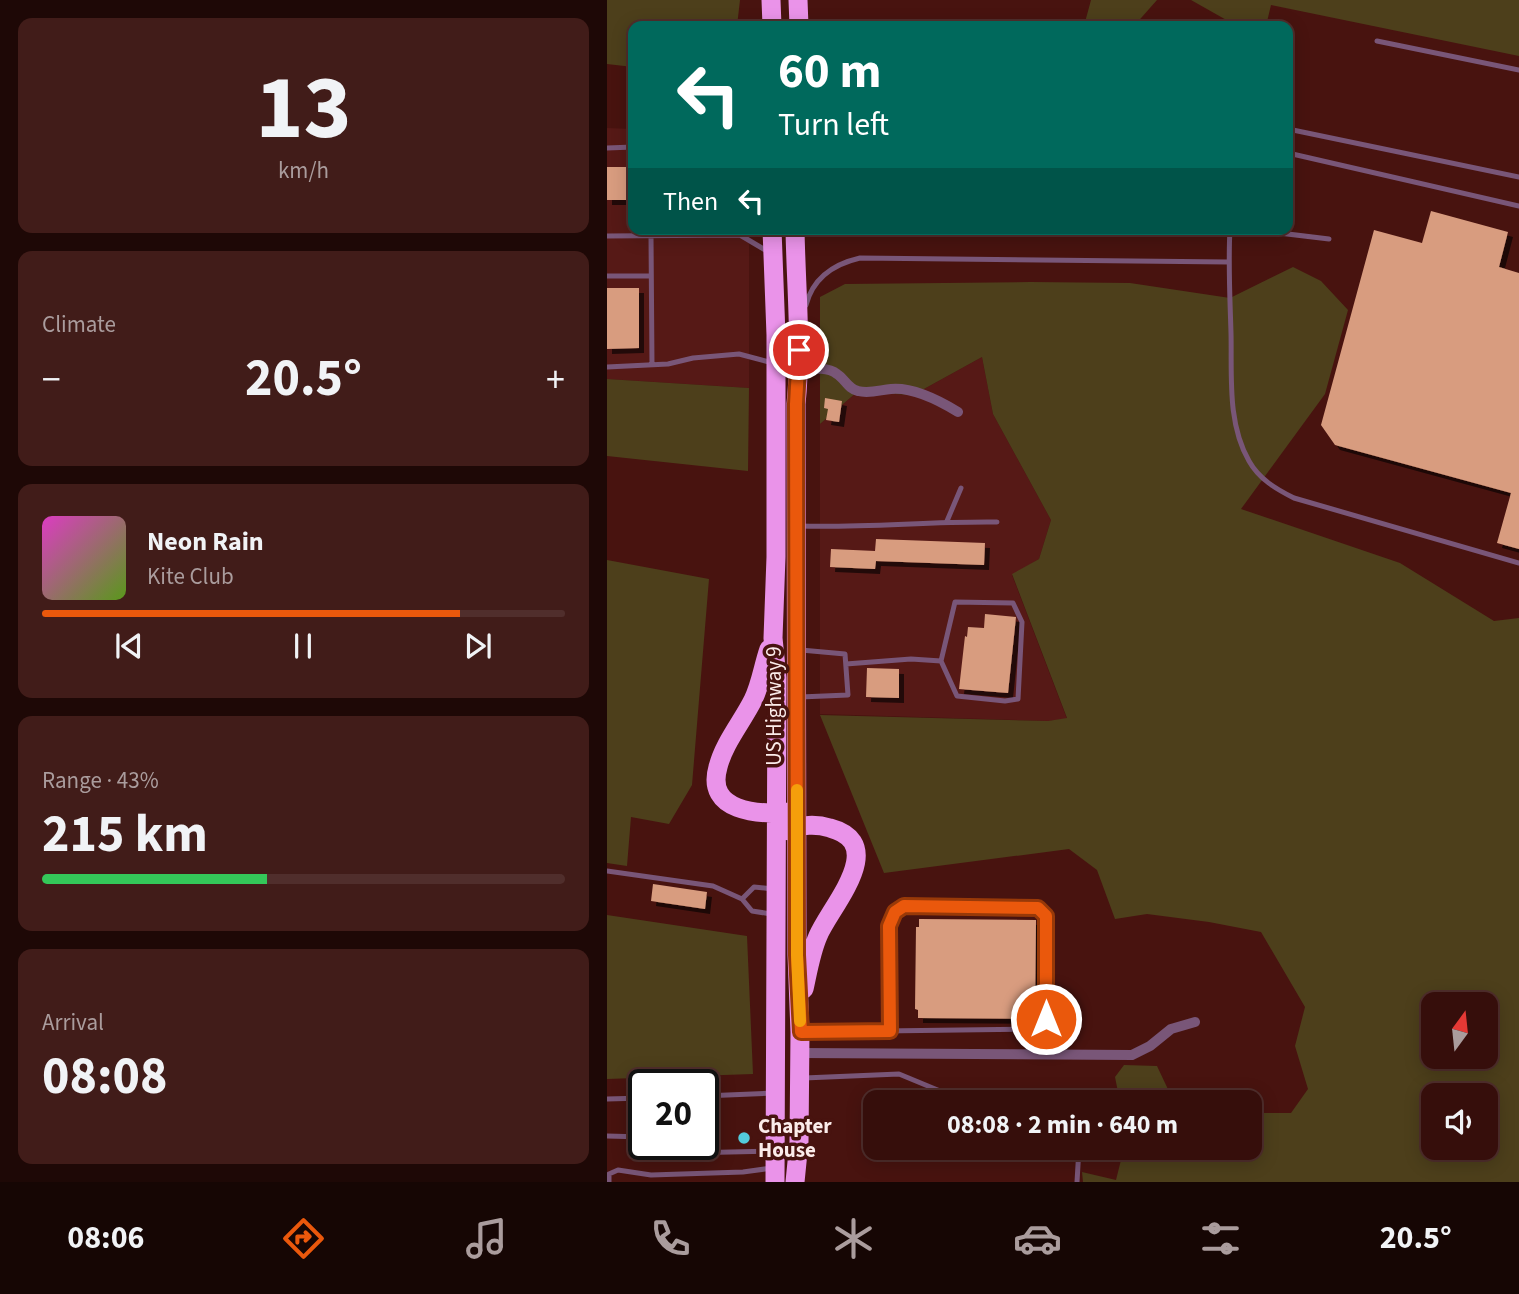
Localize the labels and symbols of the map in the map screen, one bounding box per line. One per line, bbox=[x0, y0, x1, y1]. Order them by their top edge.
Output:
pin bbox=[769, 320, 829, 380]
street label: US Highway 9 bbox=[759, 646, 789, 766]
position arrow bbox=[1009, 982, 1083, 1056]
north arrow bbox=[1421, 992, 1498, 1069]
speed limit sign: 20 bbox=[628, 1069, 719, 1160]
place label: Chapter House bbox=[758, 1111, 832, 1165]
marker: Chapter House bbox=[736, 1130, 752, 1146]

